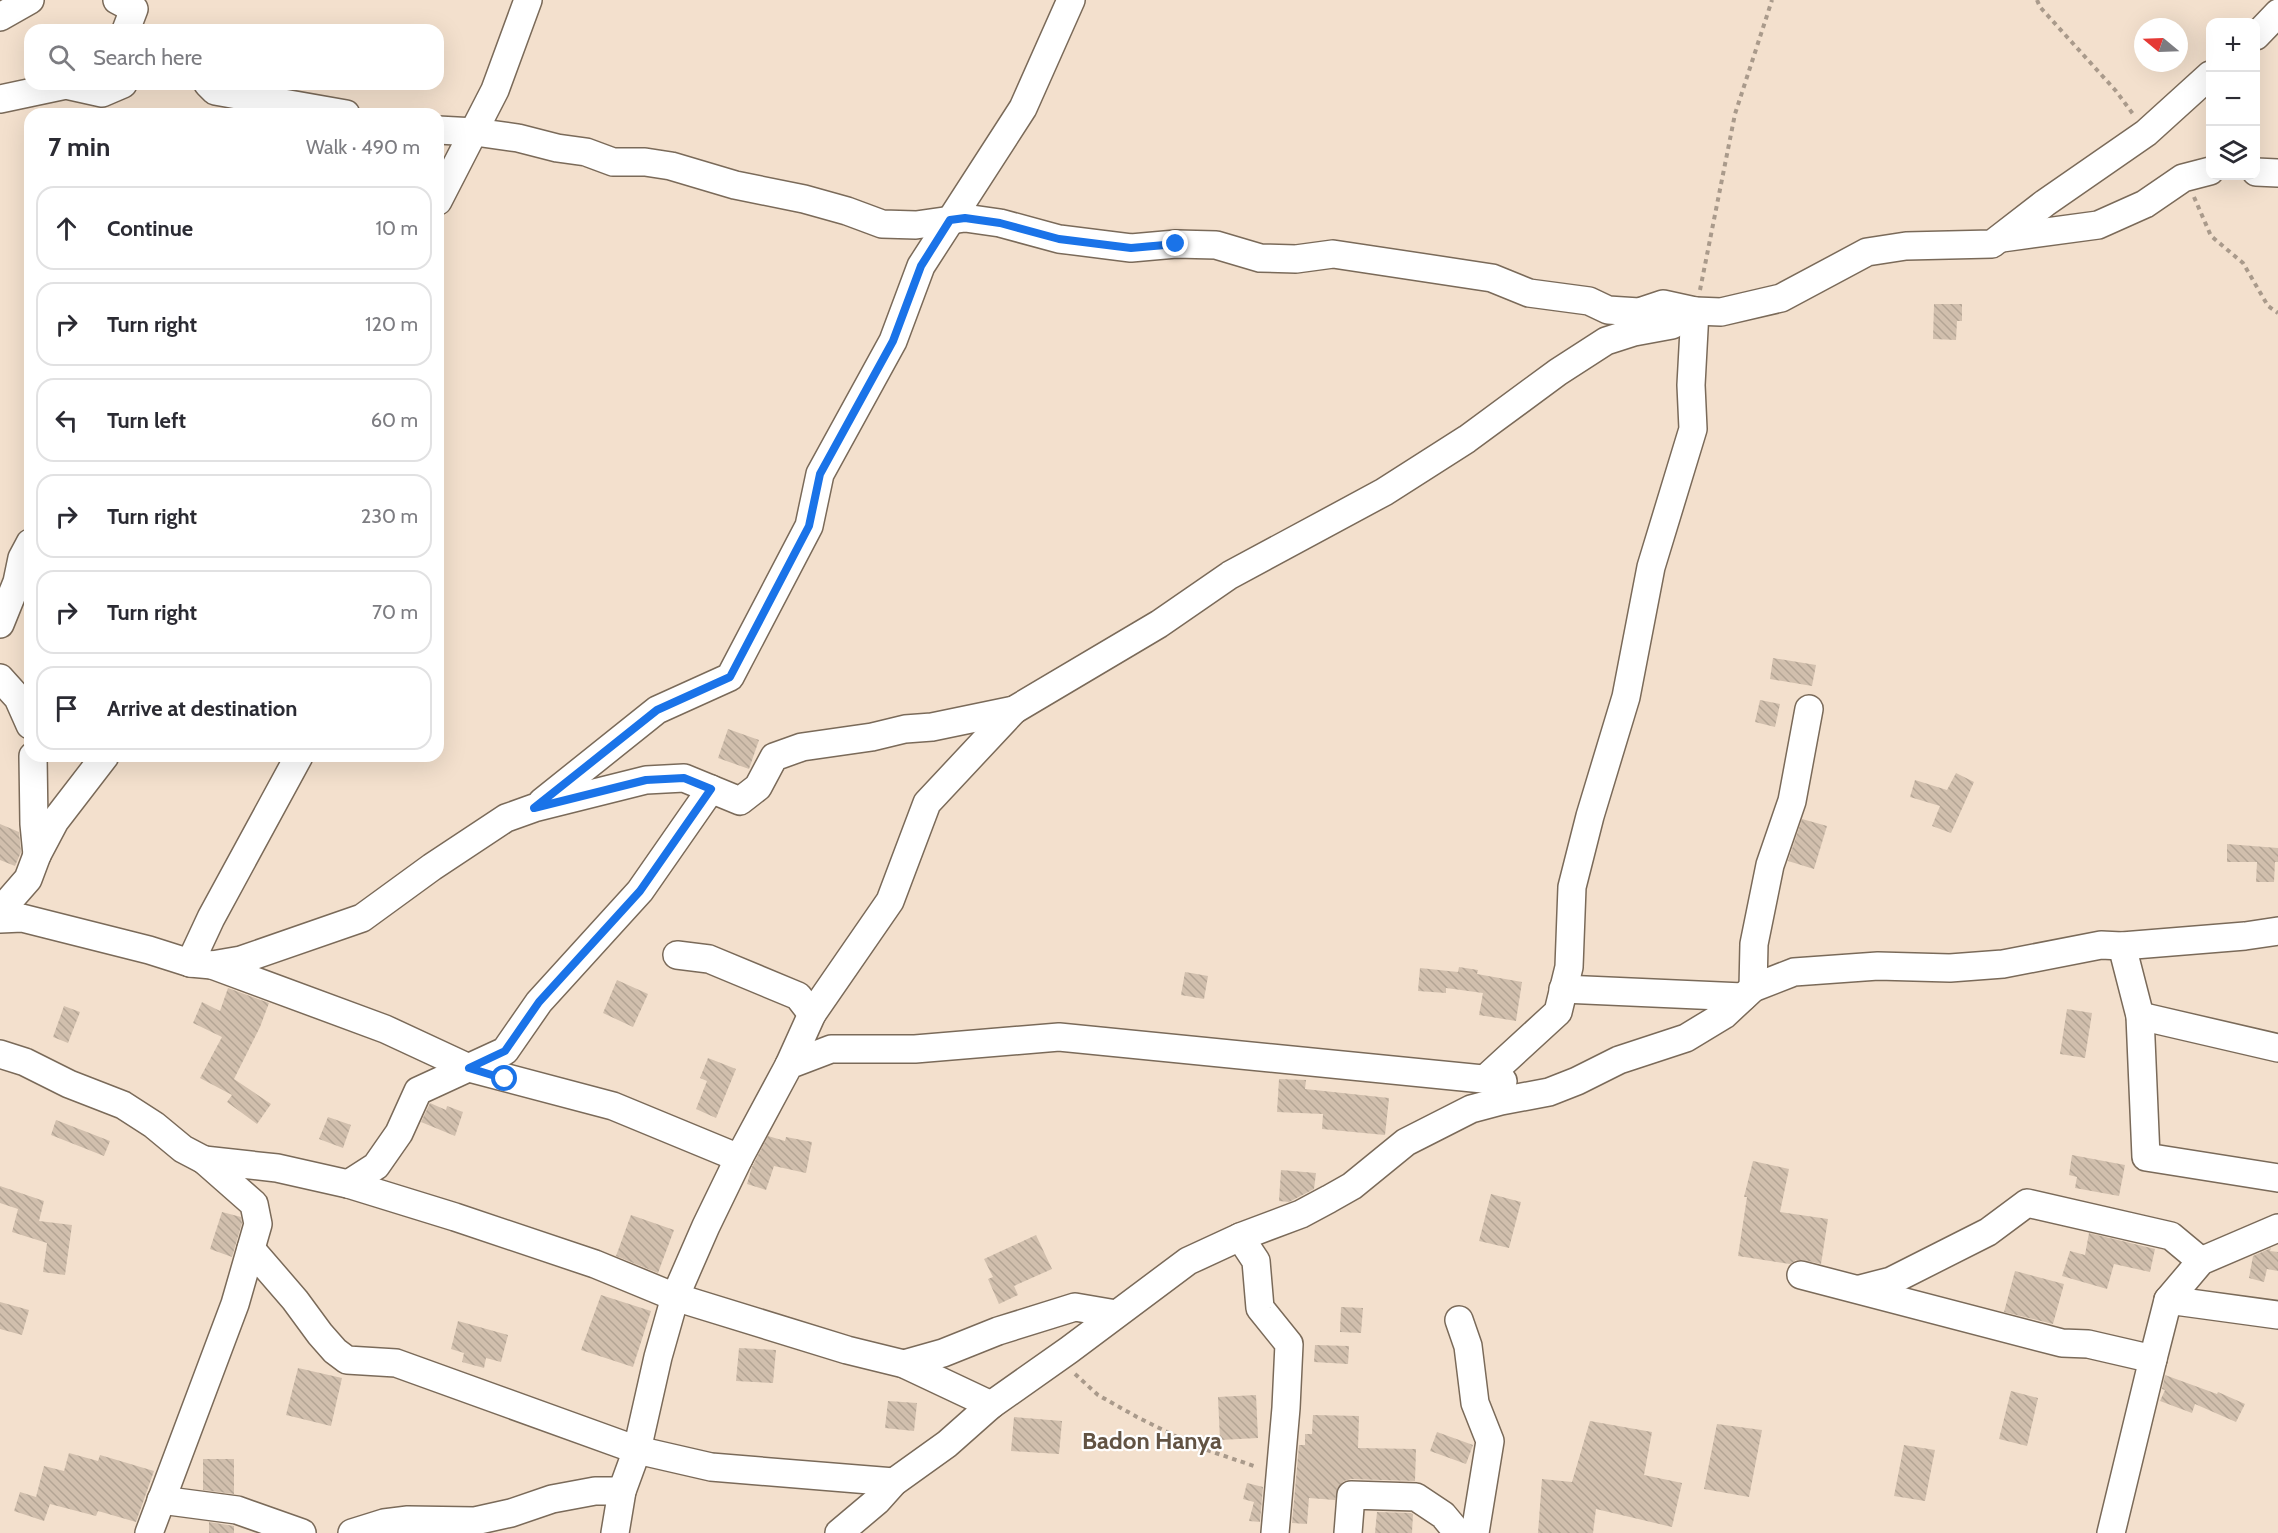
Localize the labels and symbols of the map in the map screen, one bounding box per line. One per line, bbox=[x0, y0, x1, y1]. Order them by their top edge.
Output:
north arrow bbox=[2134, 18, 2188, 72]
route end bbox=[1162, 230, 1188, 256]
route start bbox=[491, 1065, 517, 1091]
district label: Badon Hanya bbox=[1082, 1426, 1222, 1455]

